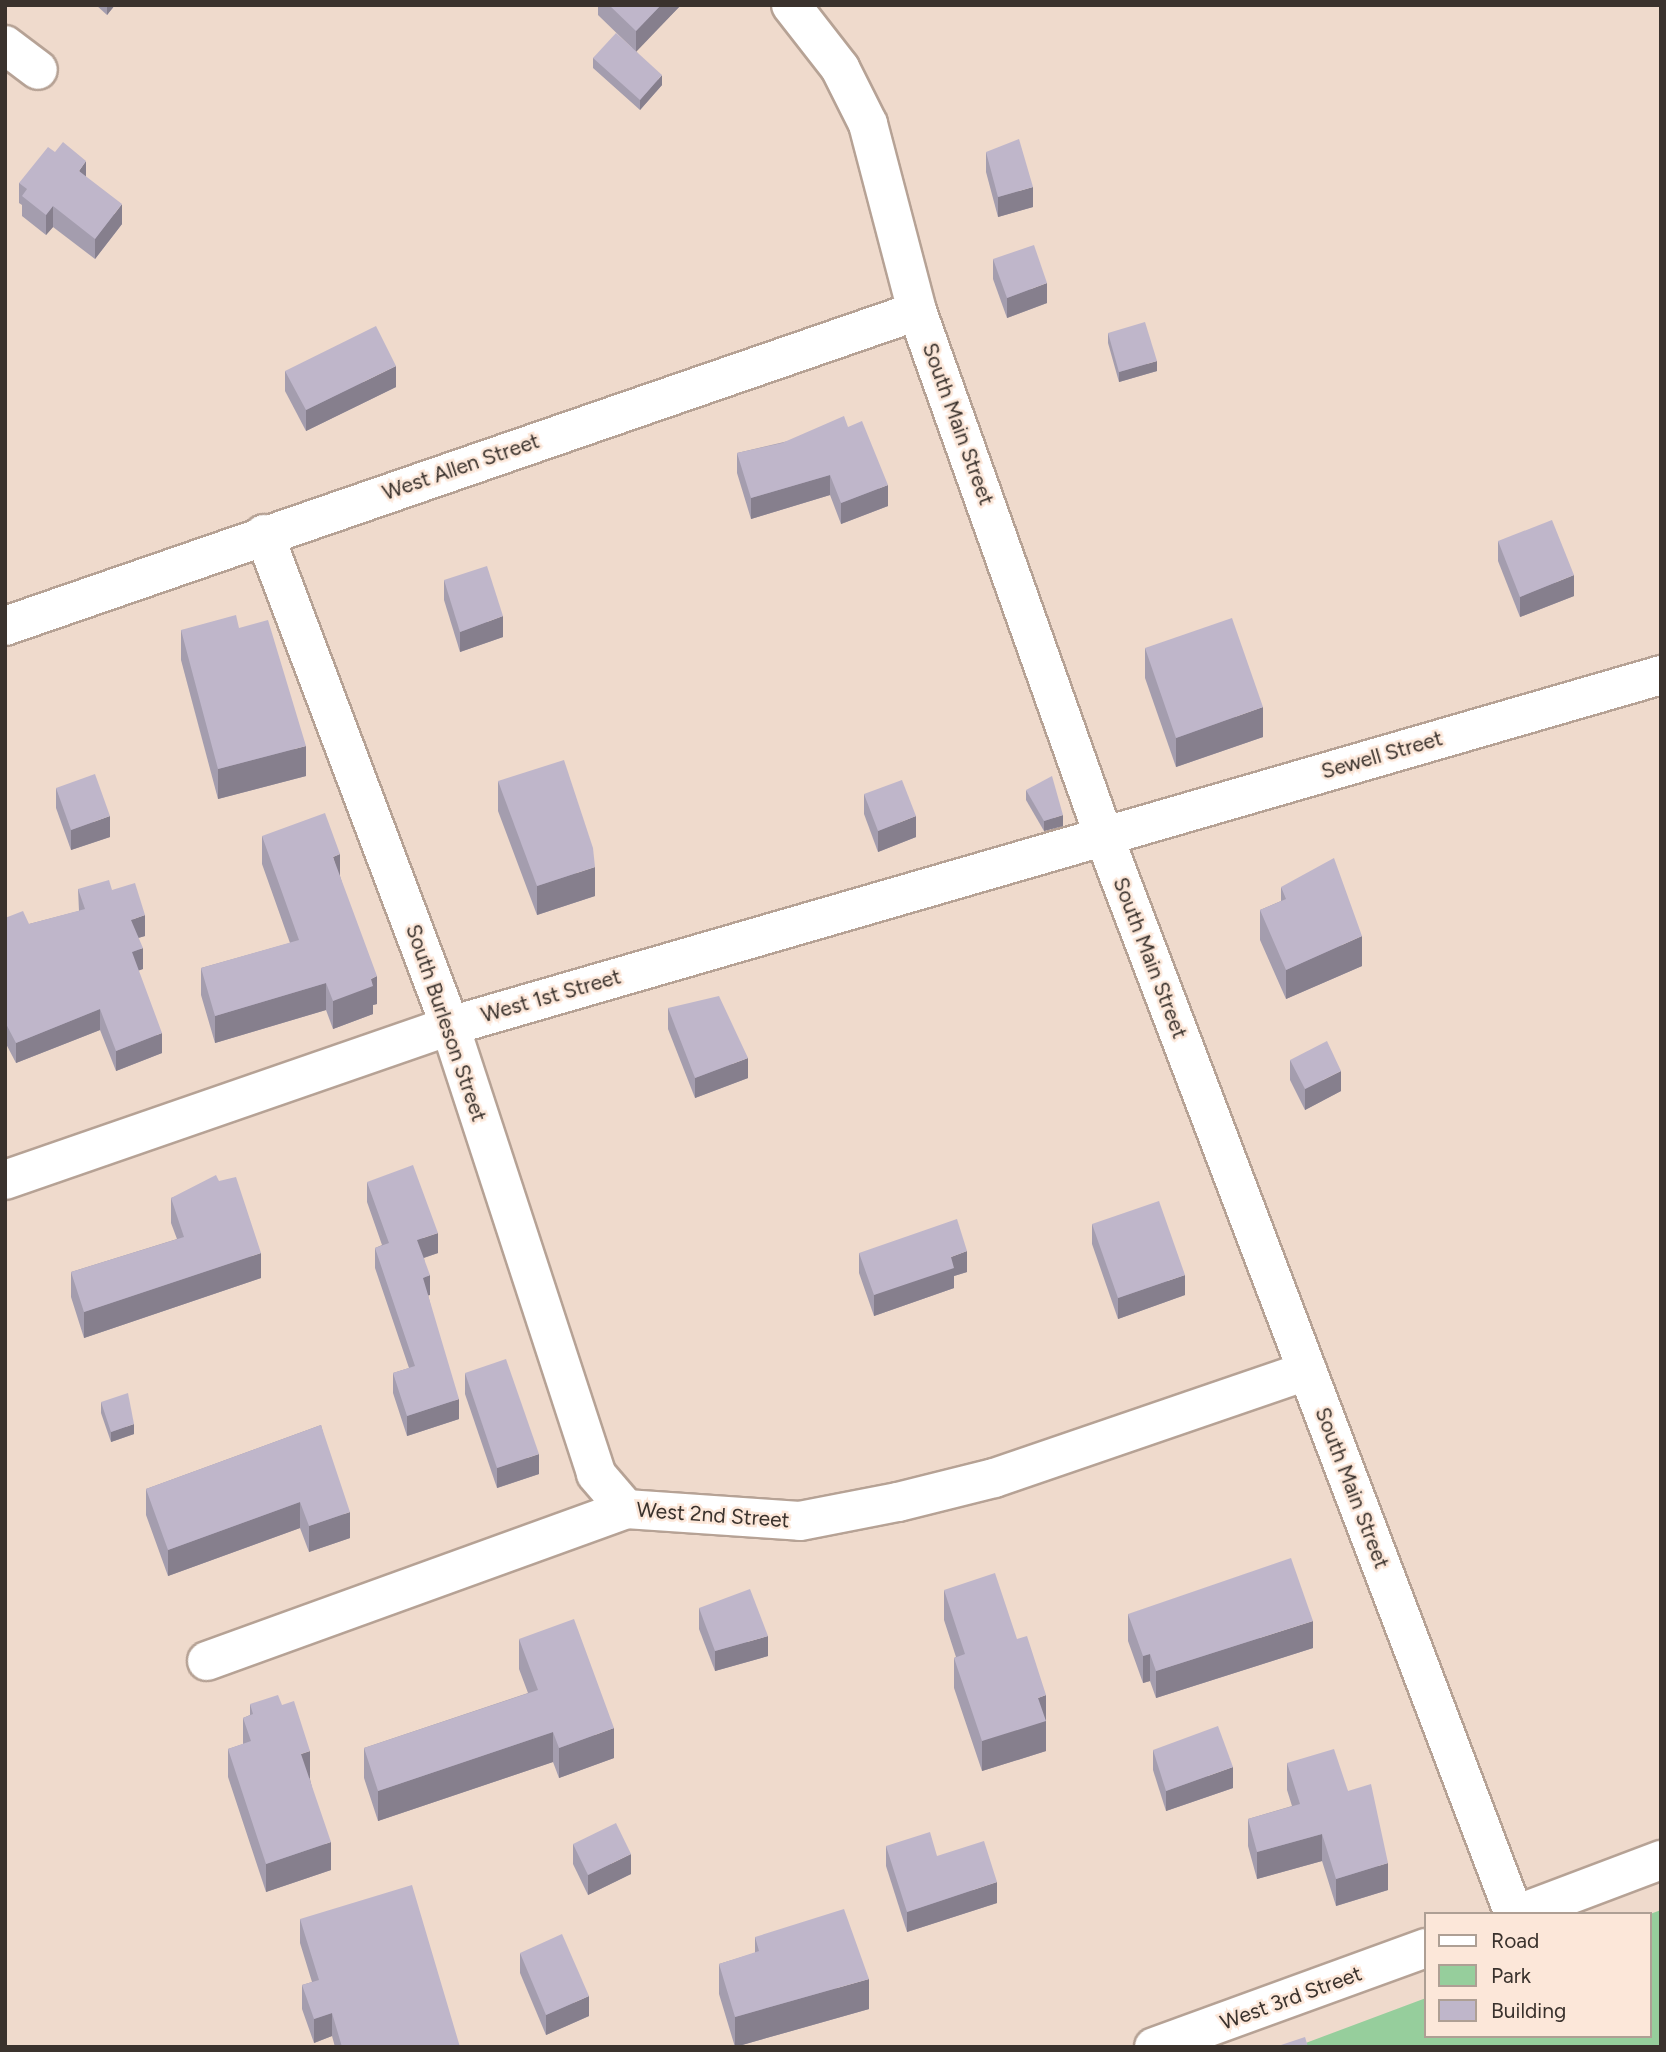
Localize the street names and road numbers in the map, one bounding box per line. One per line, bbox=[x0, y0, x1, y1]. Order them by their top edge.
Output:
street label: South Main Street bbox=[917, 339, 999, 509]
street label: West Allen Street bbox=[379, 428, 543, 506]
street label: Sewell Street bbox=[1318, 726, 1446, 784]
street label: South Main Street bbox=[1108, 874, 1192, 1042]
street label: South Burleson Street bbox=[400, 921, 492, 1125]
street label: West 1st Street bbox=[478, 964, 624, 1028]
street label: South Main Street bbox=[1310, 1404, 1394, 1572]
street label: West 2nd Street bbox=[636, 1497, 790, 1533]
street label: West 3rd Street bbox=[1217, 1961, 1365, 2035]

